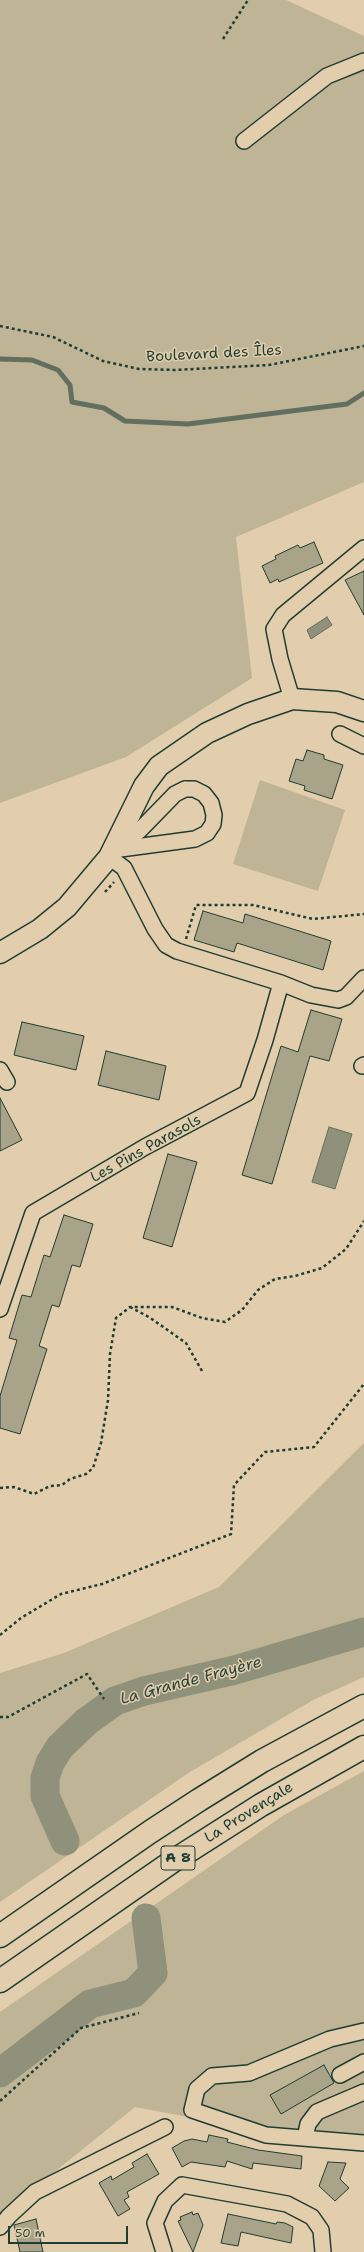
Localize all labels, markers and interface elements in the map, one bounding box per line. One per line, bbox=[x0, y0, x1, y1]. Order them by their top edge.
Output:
street label: Boulevard des Îles bbox=[146, 341, 282, 367]
street label: Les Pins Parasols bbox=[88, 1111, 204, 1187]
water label: La Grande Frayère bbox=[118, 1653, 264, 1709]
street label: La Provençale bbox=[201, 1779, 297, 1847]
road number: A 8 bbox=[161, 1846, 195, 1870]
scale bar bbox=[10, 2218, 130, 2244]
text: 50 m bbox=[15, 2225, 45, 2241]

